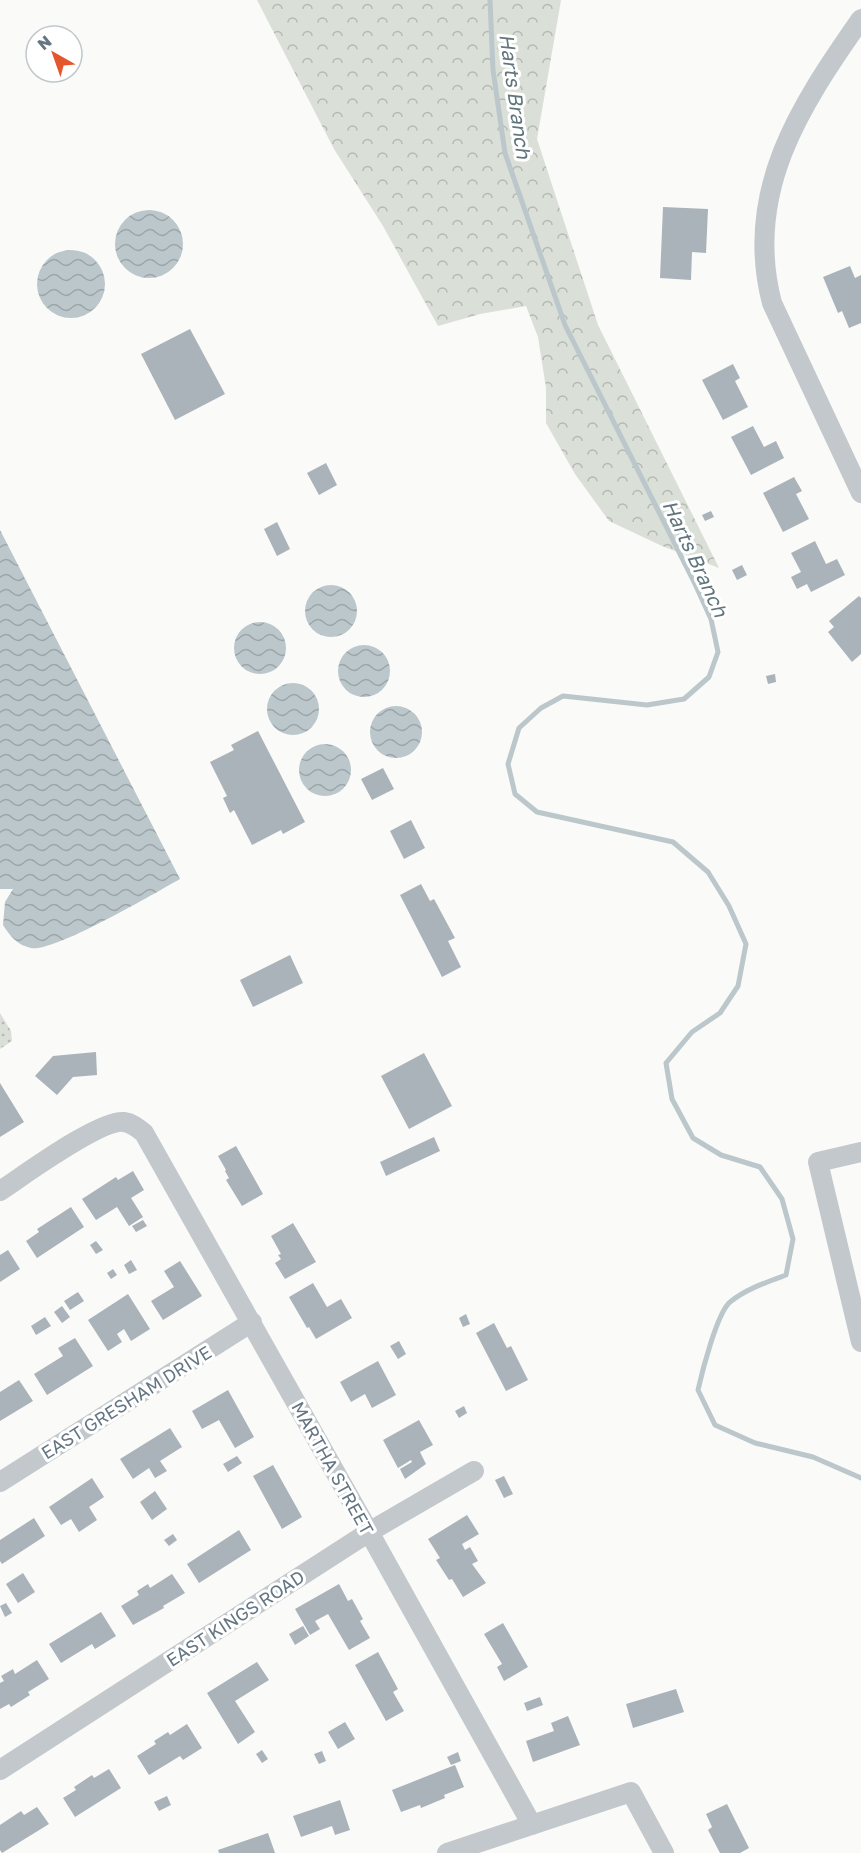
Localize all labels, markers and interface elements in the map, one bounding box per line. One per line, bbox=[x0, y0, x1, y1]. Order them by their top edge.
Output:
north arrow bbox=[24, 24, 84, 84]
text: N bbox=[33, 31, 55, 54]
water label: Harts Branch bbox=[495, 32, 537, 161]
water label: Harts Branch bbox=[658, 496, 734, 621]
street label: EAST GRESHAM DRIVE bbox=[37, 1341, 215, 1463]
street label: MARTHA STREET bbox=[287, 1397, 379, 1539]
street label: EAST KINGS ROAD bbox=[162, 1565, 308, 1671]

